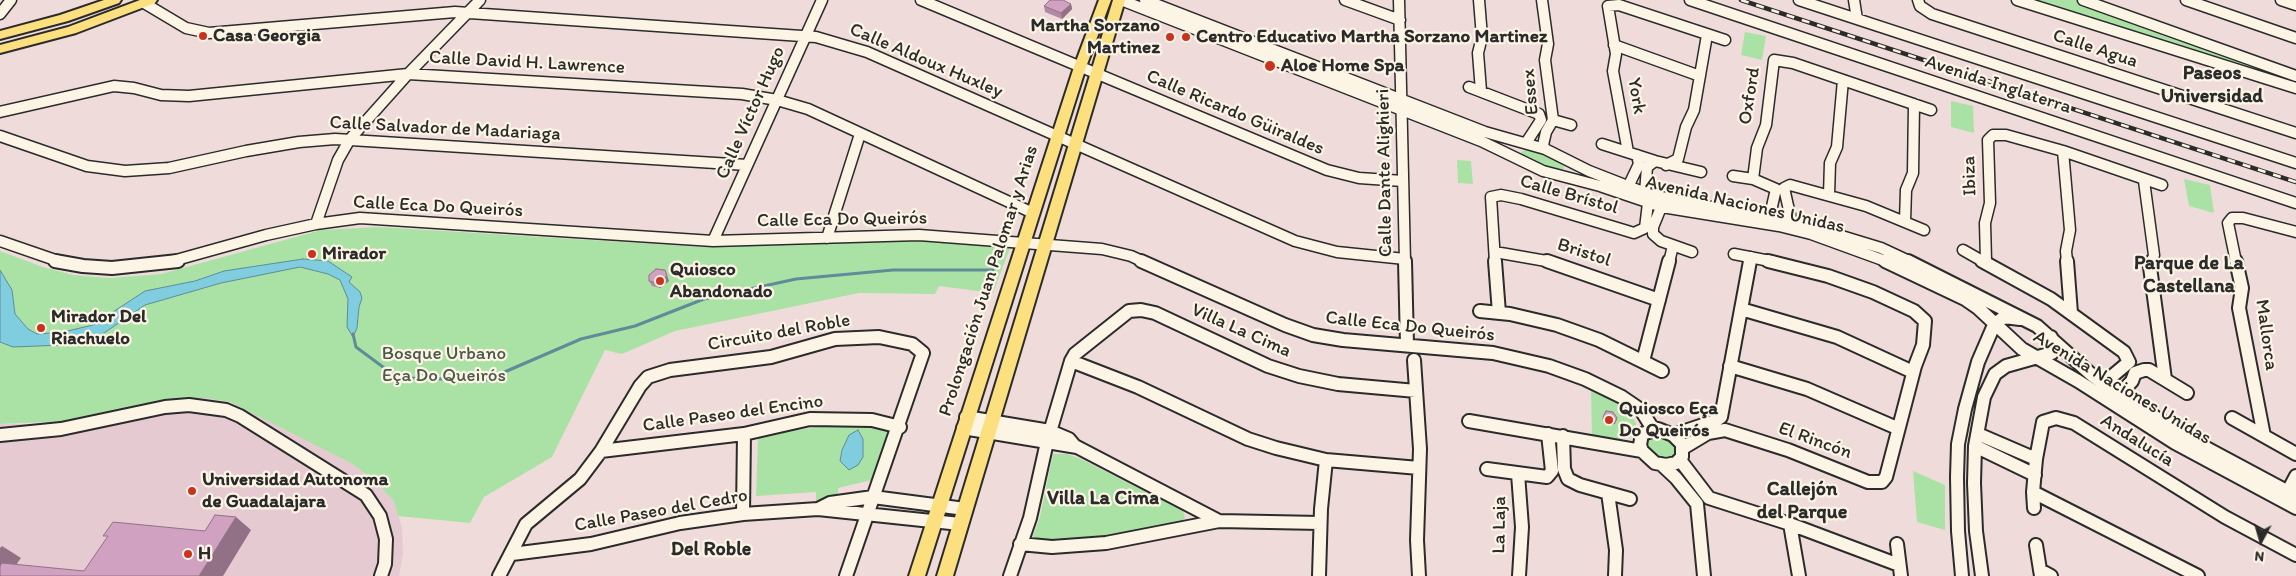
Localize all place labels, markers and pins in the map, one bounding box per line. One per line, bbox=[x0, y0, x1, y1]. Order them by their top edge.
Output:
place label: Martha Sorzano Martinez bbox=[1030, 15, 1160, 59]
place label: Casa Georgia bbox=[213, 25, 321, 47]
place label: Centro Educativo Martha Sorzano Martinez bbox=[1196, 26, 1548, 48]
marker: Casa Georgia bbox=[197, 30, 209, 42]
marker: Martha Sorzano Martinez bbox=[1164, 31, 1176, 43]
marker: Centro Educativo Martha Sorzano Martinez bbox=[1180, 31, 1192, 43]
place label: Aloe Home Spa bbox=[1281, 55, 1404, 77]
marker: Aloe Home Spa bbox=[1263, 59, 1277, 73]
place label: Mirador bbox=[322, 243, 386, 265]
marker: Mirador bbox=[306, 248, 318, 260]
place label: Quiosco Abandonado bbox=[670, 259, 773, 303]
marker: Quiosco Abandonado bbox=[654, 275, 666, 287]
place label: Mirador Del Riachuelo bbox=[51, 306, 146, 350]
marker: Mirador Del Riachuelo bbox=[35, 322, 47, 334]
place label: Quiosco Eça Do Queirós bbox=[1619, 398, 1718, 442]
marker: Quiosco Eça Do Queirós bbox=[1603, 414, 1615, 426]
place label: Universidad Autonoma de Guadalajara bbox=[202, 469, 388, 513]
marker: Universidad Autonoma de Guadalajara bbox=[186, 485, 198, 497]
place label: H bbox=[198, 543, 211, 565]
marker: H bbox=[182, 548, 194, 560]

